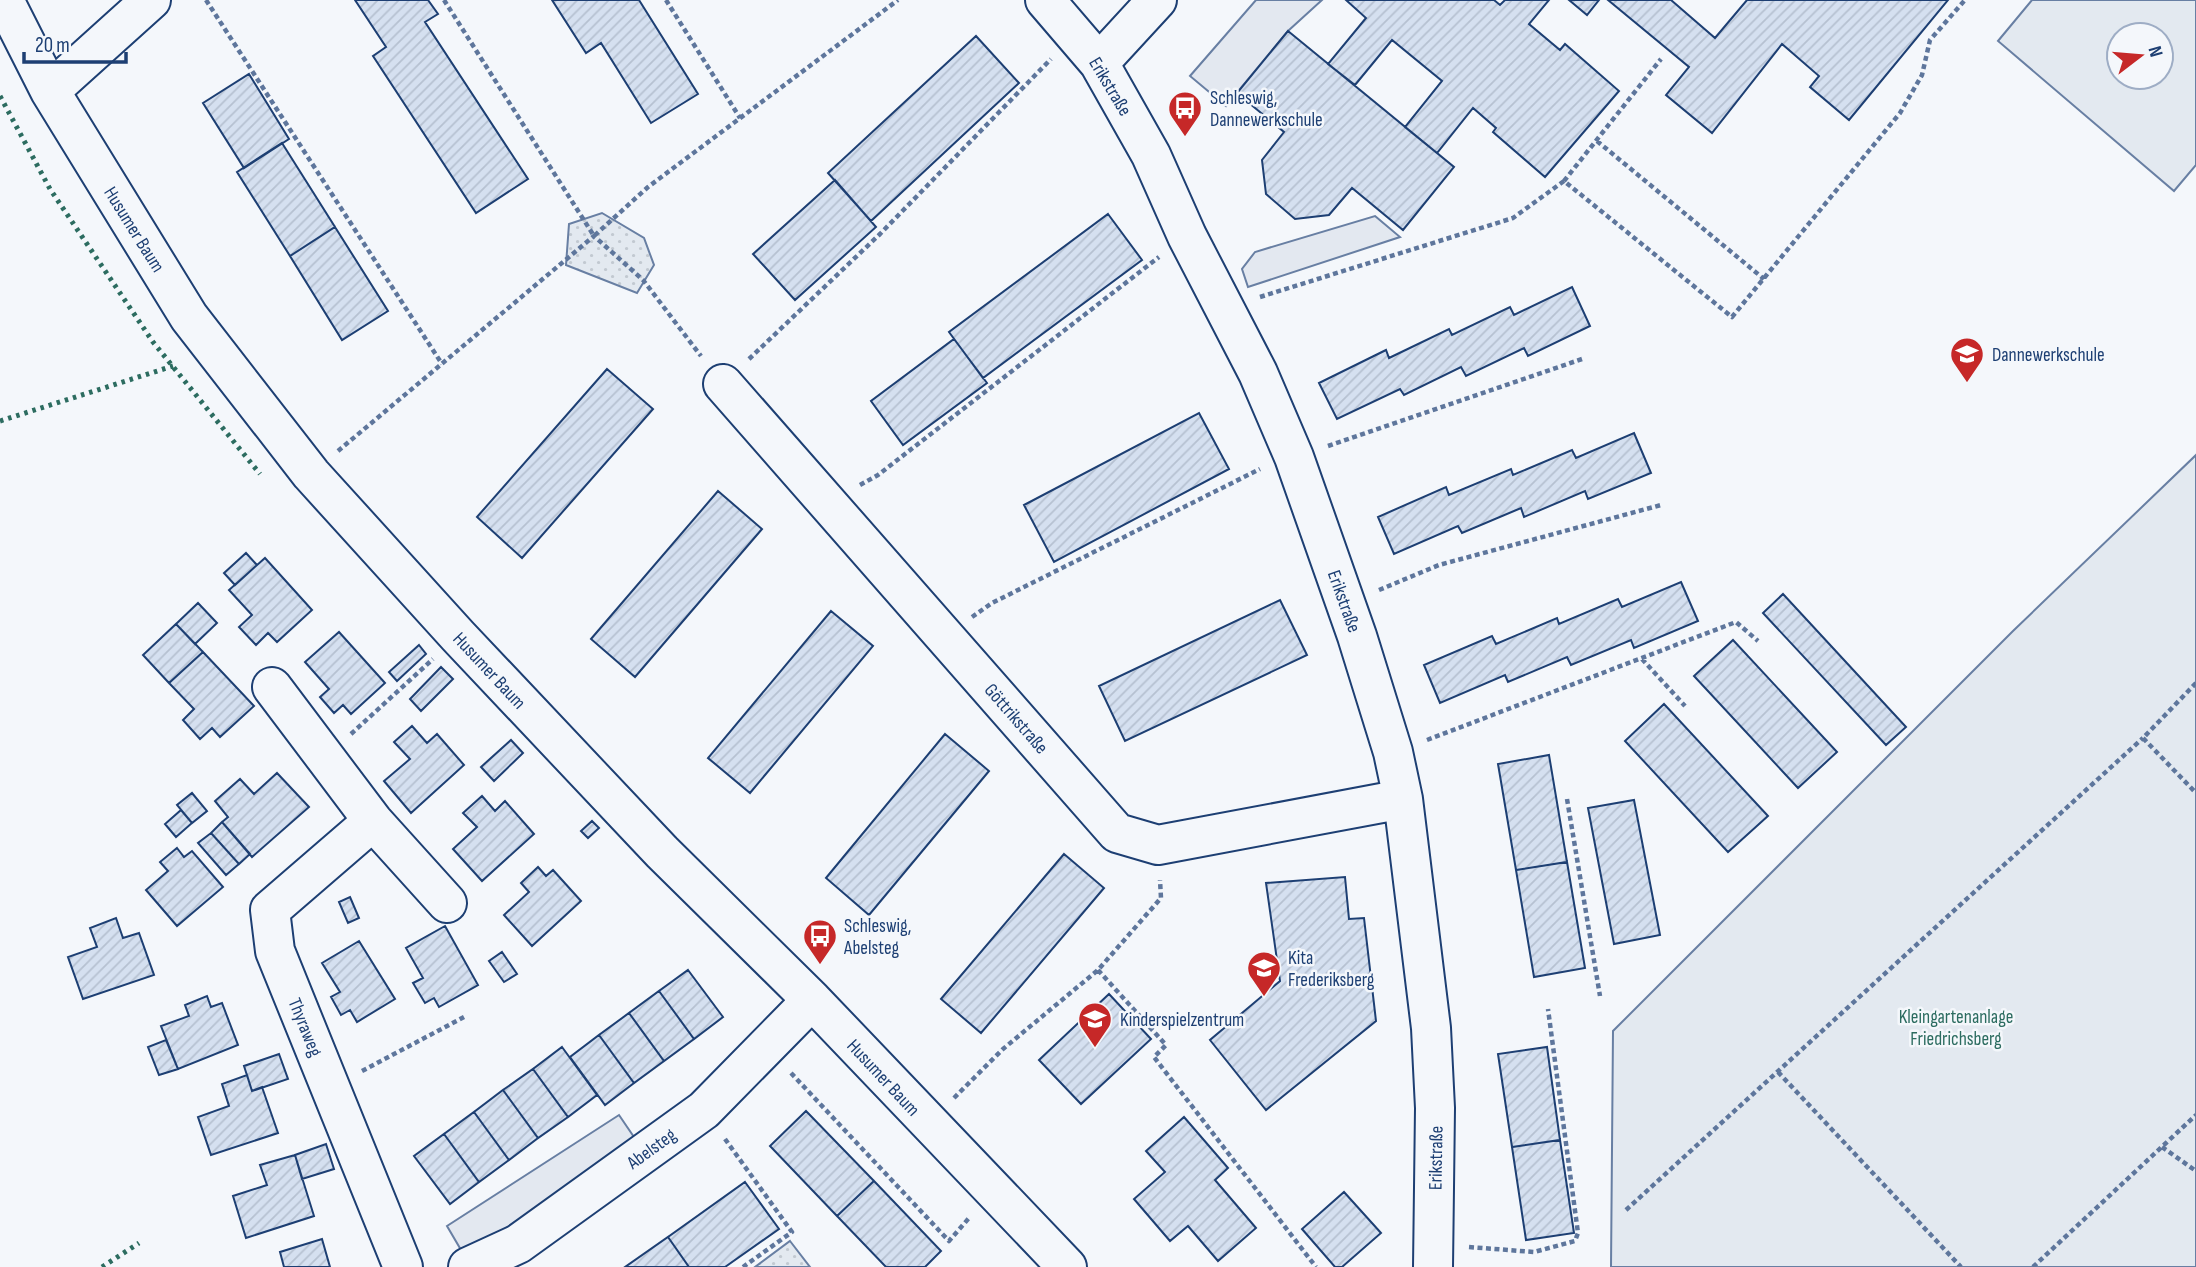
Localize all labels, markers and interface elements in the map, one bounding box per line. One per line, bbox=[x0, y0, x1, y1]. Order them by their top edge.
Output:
scale bar bbox=[24, 21, 126, 65]
north arrow bbox=[2105, 21, 2175, 91]
text: 20 m bbox=[35, 33, 70, 58]
text: N bbox=[2142, 44, 2167, 60]
street label: Erikstraße bbox=[1083, 53, 1136, 120]
place label: Schleswig, Dannewerkschule bbox=[1210, 87, 1323, 132]
bus stop icon: Schleswig, Dannewerkschule bbox=[1166, 89, 1204, 138]
street label: Husumer Baum bbox=[98, 183, 169, 277]
school or university icon: Dannewerkschule bbox=[1948, 335, 1986, 384]
place label: Dannewerkschule bbox=[1992, 344, 2105, 367]
street label: Erikstraße bbox=[1322, 567, 1365, 636]
street label: Husumer Baum bbox=[448, 628, 530, 714]
street label: Göttrikstraße bbox=[979, 679, 1053, 759]
place label: Schleswig, Abelsteg bbox=[843, 915, 911, 960]
bus stop icon: Schleswig, Abelsteg bbox=[801, 917, 839, 966]
place label: Kita Frederiksberg bbox=[1288, 947, 1375, 992]
school or university icon: Kita Frederiksberg bbox=[1245, 949, 1283, 998]
street label: Thyraweg bbox=[282, 995, 327, 1061]
school or university icon: Kinderspielzentrum bbox=[1076, 1000, 1114, 1049]
park label: Kleingartenanlage Friedrichsberg bbox=[1899, 1006, 2013, 1051]
place label: Kinderspielzentrum bbox=[1120, 1009, 1244, 1032]
street label: Husumer Baum bbox=[842, 1035, 924, 1121]
street label: Abelsteg bbox=[622, 1123, 681, 1175]
street label: Erikstraße bbox=[1424, 1126, 1449, 1190]

